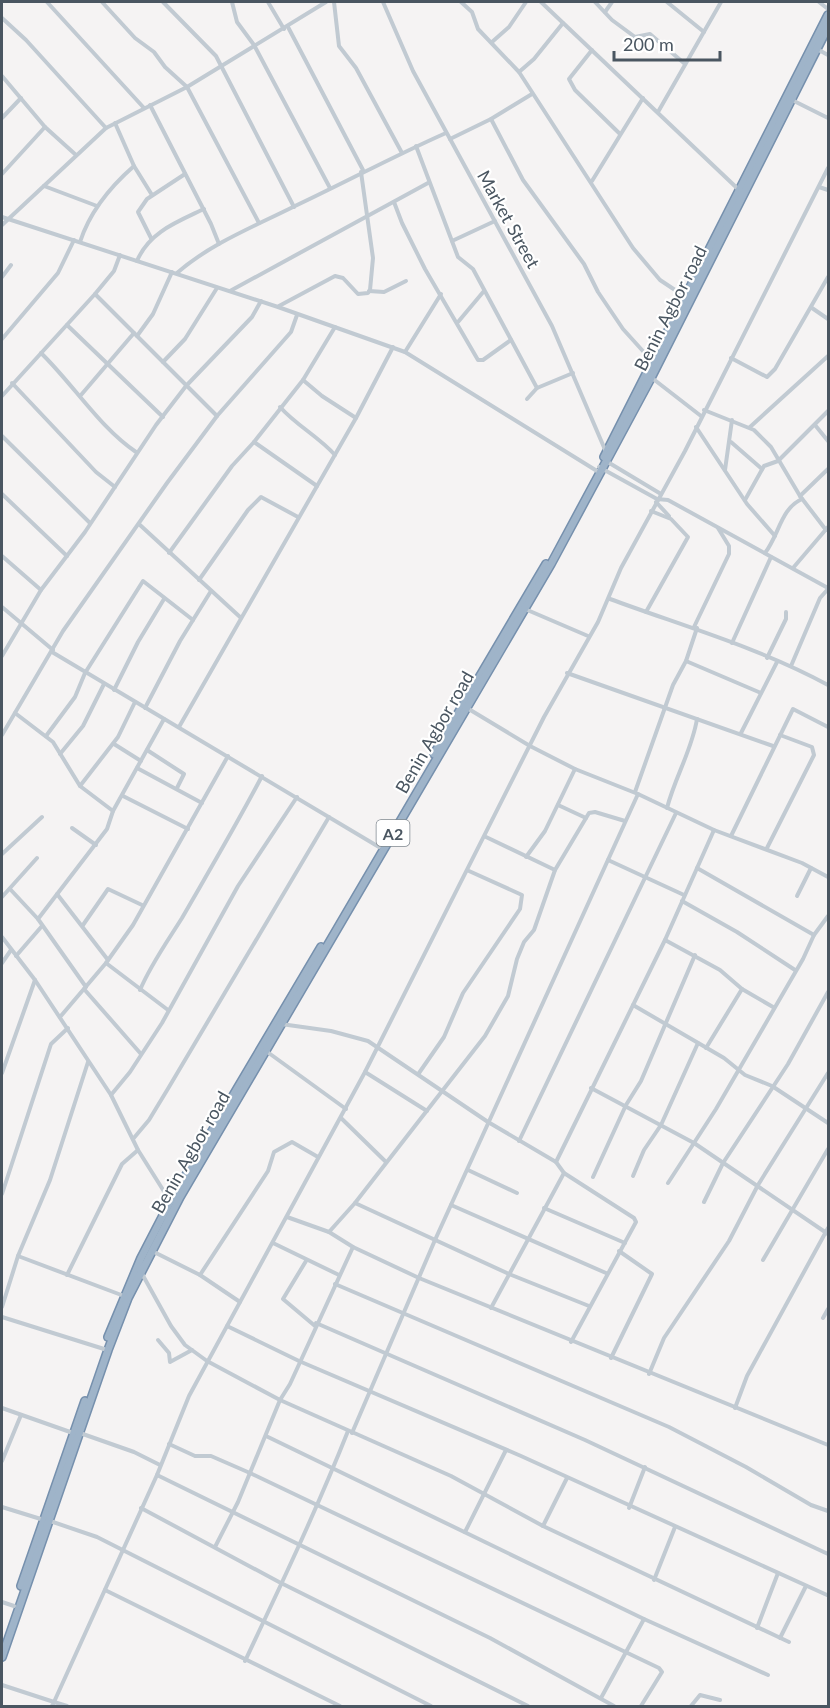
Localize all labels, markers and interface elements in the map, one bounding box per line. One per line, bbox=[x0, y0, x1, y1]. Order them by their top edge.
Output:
scale bar bbox=[614, 24, 720, 62]
text: 200 m bbox=[623, 33, 674, 55]
street label: Market Street bbox=[473, 166, 545, 272]
street label: Benin Agbor road bbox=[629, 242, 711, 374]
street label: Benin Agbor road bbox=[390, 667, 478, 797]
road number: A2 bbox=[376, 820, 410, 846]
street label: Benin Agbor road bbox=[146, 1087, 234, 1217]

